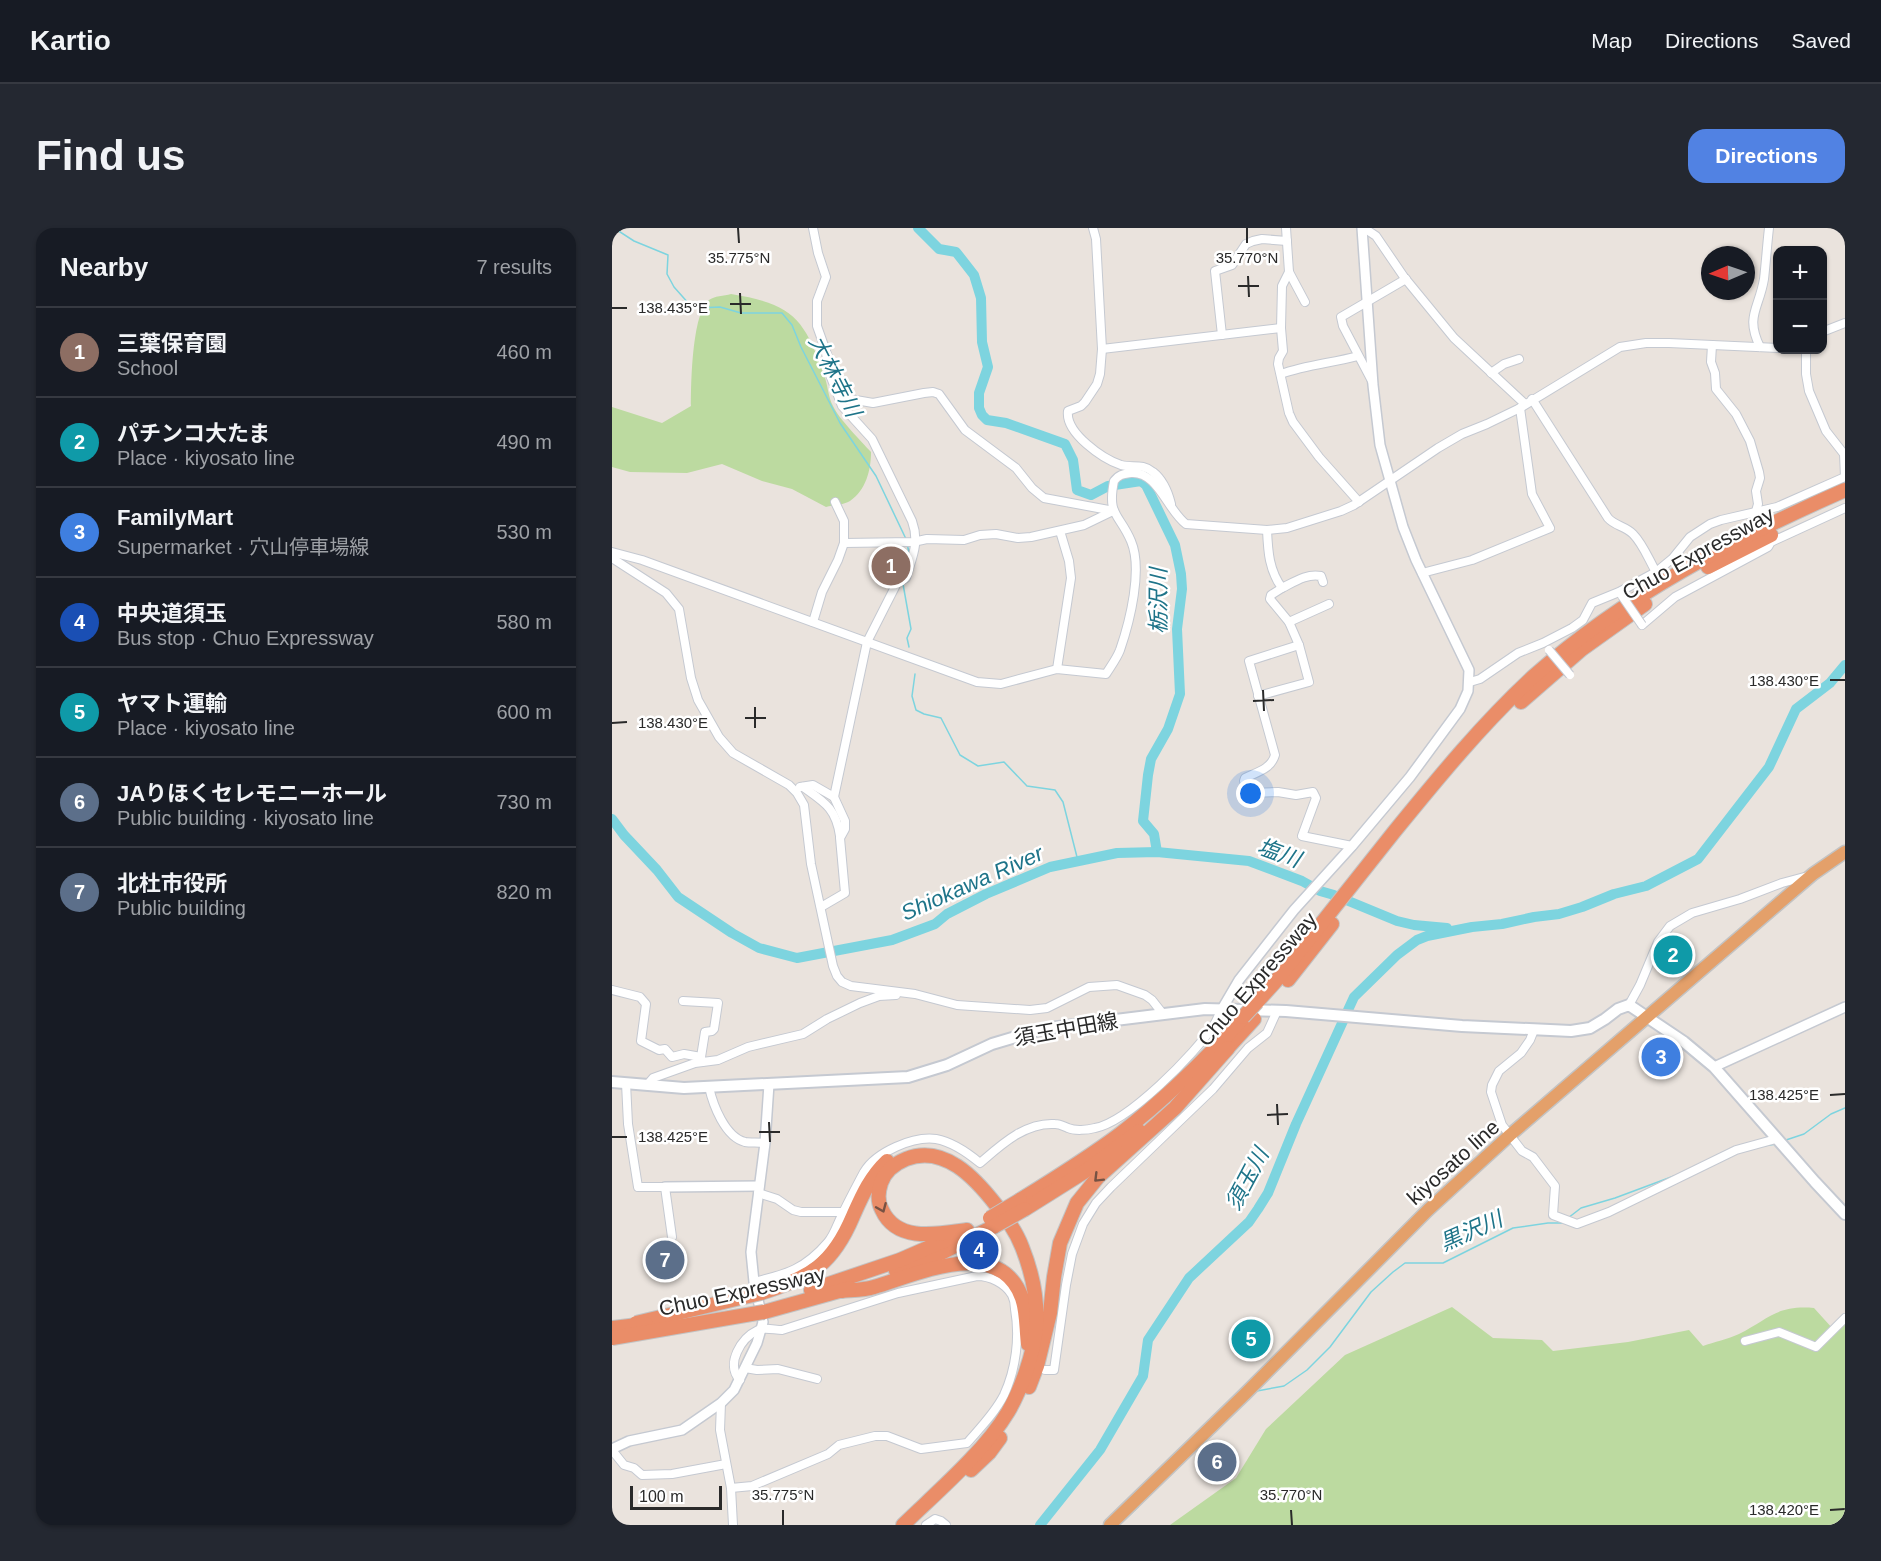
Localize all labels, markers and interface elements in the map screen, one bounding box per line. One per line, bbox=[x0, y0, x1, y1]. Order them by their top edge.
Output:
text: Kartio bbox=[30, 25, 111, 56]
text: Map bbox=[1591, 29, 1632, 52]
text: Directions bbox=[1665, 29, 1758, 52]
text: Saved bbox=[1791, 29, 1851, 52]
button: Directions bbox=[1688, 129, 1845, 183]
text: Find us bbox=[36, 132, 185, 179]
north arrow bbox=[1701, 246, 1755, 300]
map controls bbox=[1773, 246, 1827, 354]
button: + bbox=[1773, 246, 1827, 300]
text: 35.775°N bbox=[708, 249, 770, 266]
text: 35.770°N bbox=[1216, 249, 1278, 266]
text: Nearby bbox=[60, 252, 148, 282]
text: 7 results bbox=[476, 256, 552, 278]
text: 138.435°E bbox=[638, 299, 708, 316]
button: − bbox=[1773, 300, 1827, 354]
text: 三葉保育園 bbox=[117, 331, 227, 356]
water label: 大林寺川 bbox=[804, 331, 867, 423]
text: 1 bbox=[74, 341, 85, 363]
text: 460 m bbox=[496, 341, 552, 363]
text: School bbox=[117, 357, 178, 379]
text: パチンコ大たま bbox=[117, 421, 270, 446]
text: 2 bbox=[74, 431, 85, 453]
text: 490 m bbox=[496, 431, 552, 453]
text: Place · kiyosato line bbox=[117, 447, 295, 469]
street label: Chuo Expressway bbox=[1618, 502, 1778, 604]
text: FamilyMart bbox=[117, 505, 233, 530]
text: 3 bbox=[74, 521, 85, 543]
text: 530 m bbox=[496, 521, 552, 543]
text: Supermarket · 穴山停車場線 bbox=[117, 536, 369, 558]
pin: 1 bbox=[872, 544, 910, 588]
water label: 栃沢川 bbox=[1146, 566, 1171, 634]
text: 中央道須玉 bbox=[117, 601, 227, 626]
text: 4 bbox=[74, 611, 85, 633]
text: 580 m bbox=[496, 611, 552, 633]
text: Bus stop · Chuo Expressway bbox=[117, 627, 374, 649]
text: 138.430°E bbox=[1749, 672, 1819, 689]
text: ヤマト運輸 bbox=[117, 691, 227, 716]
text: 5 bbox=[74, 701, 85, 723]
text: 600 m bbox=[496, 701, 552, 723]
text: 138.430°E bbox=[638, 714, 708, 731]
text: Place · kiyosato line bbox=[117, 717, 295, 739]
your location bbox=[1236, 779, 1265, 808]
text: JAりほくセレモニーホール bbox=[117, 781, 387, 806]
text: 6 bbox=[74, 791, 85, 813]
text: 730 m bbox=[496, 791, 552, 813]
text: Public building · kiyosato line bbox=[117, 807, 374, 829]
water label: 塩川 bbox=[1254, 834, 1306, 873]
water label: Shiokawa River bbox=[897, 840, 1048, 926]
text: 北杜市役所 bbox=[117, 871, 227, 896]
text: 7 bbox=[74, 881, 85, 903]
text: 820 m bbox=[496, 881, 552, 903]
text: Public building bbox=[117, 897, 246, 919]
street label: Chuo Expressway bbox=[1193, 907, 1322, 1050]
pin: 2 bbox=[1654, 932, 1692, 978]
street label: 須玉中田線 bbox=[1012, 1009, 1120, 1049]
pin: 3 bbox=[1642, 1034, 1680, 1080]
text: 138.425°E bbox=[1749, 1086, 1819, 1103]
street label: kiyosato line bbox=[1402, 1115, 1504, 1209]
text: 138.425°E bbox=[638, 1128, 708, 1145]
water label: 須玉川 bbox=[1220, 1142, 1274, 1214]
one-way arrow bbox=[1095, 1171, 1106, 1182]
one-way arrow bbox=[875, 1202, 887, 1213]
water label: 黒沢川 bbox=[1436, 1205, 1508, 1256]
pin: 4 bbox=[960, 1228, 998, 1272]
pin: 7 bbox=[646, 1238, 684, 1282]
street label: Chuo Expressway bbox=[657, 1262, 828, 1320]
pin: 5 bbox=[1232, 1316, 1270, 1362]
pin: 6 bbox=[1198, 1440, 1236, 1484]
scale bar bbox=[630, 1483, 722, 1510]
text: 35.775°N bbox=[752, 1486, 814, 1503]
text: 35.770°N bbox=[1260, 1486, 1322, 1503]
text: 100 m bbox=[639, 1488, 683, 1505]
text: 138.420°E bbox=[1749, 1501, 1819, 1518]

